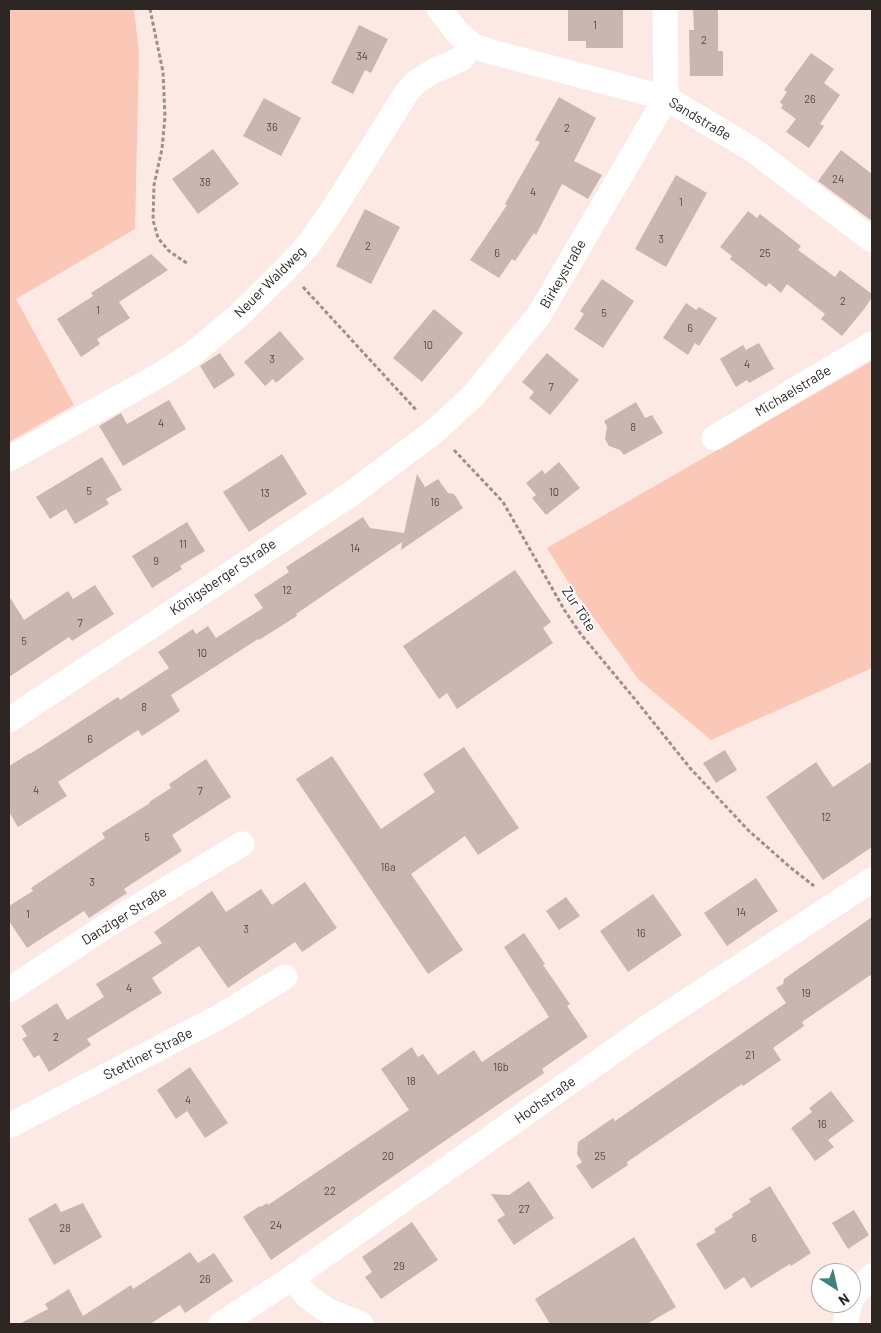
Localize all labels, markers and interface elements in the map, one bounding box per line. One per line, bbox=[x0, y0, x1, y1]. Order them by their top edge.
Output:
house number: 1 bbox=[593, 18, 597, 32]
house number: 2 bbox=[701, 33, 707, 47]
house number: 34 bbox=[356, 49, 368, 63]
house number: 26 bbox=[804, 92, 816, 106]
street label: Sandstraße bbox=[666, 94, 734, 144]
house number: 36 bbox=[266, 120, 278, 134]
house number: 2 bbox=[564, 121, 570, 135]
house number: 24 bbox=[832, 172, 844, 186]
house number: 38 bbox=[199, 175, 211, 189]
house number: 4 bbox=[530, 185, 536, 199]
house number: 1 bbox=[679, 195, 683, 209]
house number: 3 bbox=[658, 232, 664, 246]
street label: Birkeystraße bbox=[537, 237, 589, 311]
house number: 2 bbox=[365, 239, 371, 253]
street label: Neuer Waldweg bbox=[231, 243, 309, 321]
house number: 6 bbox=[494, 246, 500, 260]
house number: 25 bbox=[759, 246, 771, 260]
house number: 2 bbox=[840, 294, 846, 308]
house number: 1 bbox=[96, 303, 100, 317]
house number: 5 bbox=[601, 306, 607, 320]
house number: 6 bbox=[687, 321, 693, 335]
house number: 10 bbox=[423, 338, 433, 352]
house number: 3 bbox=[269, 352, 275, 366]
house number: 4 bbox=[744, 357, 750, 371]
street label: Michaelstraße bbox=[752, 362, 834, 420]
house number: 7 bbox=[548, 380, 554, 394]
house number: 4 bbox=[158, 416, 164, 430]
house number: 8 bbox=[630, 420, 636, 434]
house number: 5 bbox=[86, 484, 92, 498]
house number: 10 bbox=[549, 485, 559, 499]
house number: 13 bbox=[260, 486, 270, 500]
house number: 16 bbox=[430, 495, 440, 509]
street label: Königsberger Straße bbox=[167, 535, 279, 619]
house number: 11 bbox=[179, 537, 187, 551]
house number: 14 bbox=[350, 541, 360, 555]
house number: 9 bbox=[153, 554, 159, 568]
house number: 12 bbox=[282, 583, 292, 597]
street label: Zur Töte bbox=[558, 584, 600, 634]
house number: 7 bbox=[77, 616, 83, 630]
house number: 5 bbox=[21, 634, 27, 648]
house number: 10 bbox=[197, 646, 207, 660]
house number: 8 bbox=[141, 700, 147, 714]
house number: 6 bbox=[87, 732, 93, 746]
house number: 4 bbox=[33, 783, 39, 797]
house number: 7 bbox=[197, 784, 203, 798]
house number: 12 bbox=[821, 810, 831, 824]
house number: 5 bbox=[144, 830, 150, 844]
house number: 16a bbox=[380, 860, 396, 874]
house number: 3 bbox=[89, 875, 95, 889]
street label: Danziger Straße bbox=[79, 883, 169, 949]
house number: 14 bbox=[736, 905, 746, 919]
house number: 1 bbox=[26, 907, 30, 921]
house number: 3 bbox=[243, 922, 249, 936]
house number: 16 bbox=[636, 926, 646, 940]
house number: 4 bbox=[126, 981, 132, 995]
house number: 19 bbox=[801, 986, 811, 1000]
street label: Stettiner Straße bbox=[101, 1024, 195, 1084]
house number: 2 bbox=[53, 1030, 59, 1044]
house number: 21 bbox=[745, 1048, 755, 1062]
house number: 16b bbox=[493, 1060, 509, 1074]
street label: Hochstraße bbox=[511, 1073, 579, 1127]
house number: 18 bbox=[406, 1074, 416, 1088]
house number: 4 bbox=[185, 1093, 191, 1107]
house number: 16 bbox=[817, 1117, 827, 1131]
house number: 20 bbox=[382, 1149, 394, 1163]
house number: 25 bbox=[594, 1149, 606, 1163]
house number: 22 bbox=[324, 1184, 336, 1198]
house number: 27 bbox=[518, 1202, 530, 1216]
house number: 24 bbox=[270, 1218, 282, 1232]
house number: 28 bbox=[59, 1221, 71, 1235]
house number: 6 bbox=[751, 1231, 757, 1245]
house number: 29 bbox=[393, 1259, 405, 1273]
north arrow bbox=[811, 1263, 861, 1313]
house number: 26 bbox=[199, 1272, 211, 1286]
text: N bbox=[836, 1290, 853, 1310]

